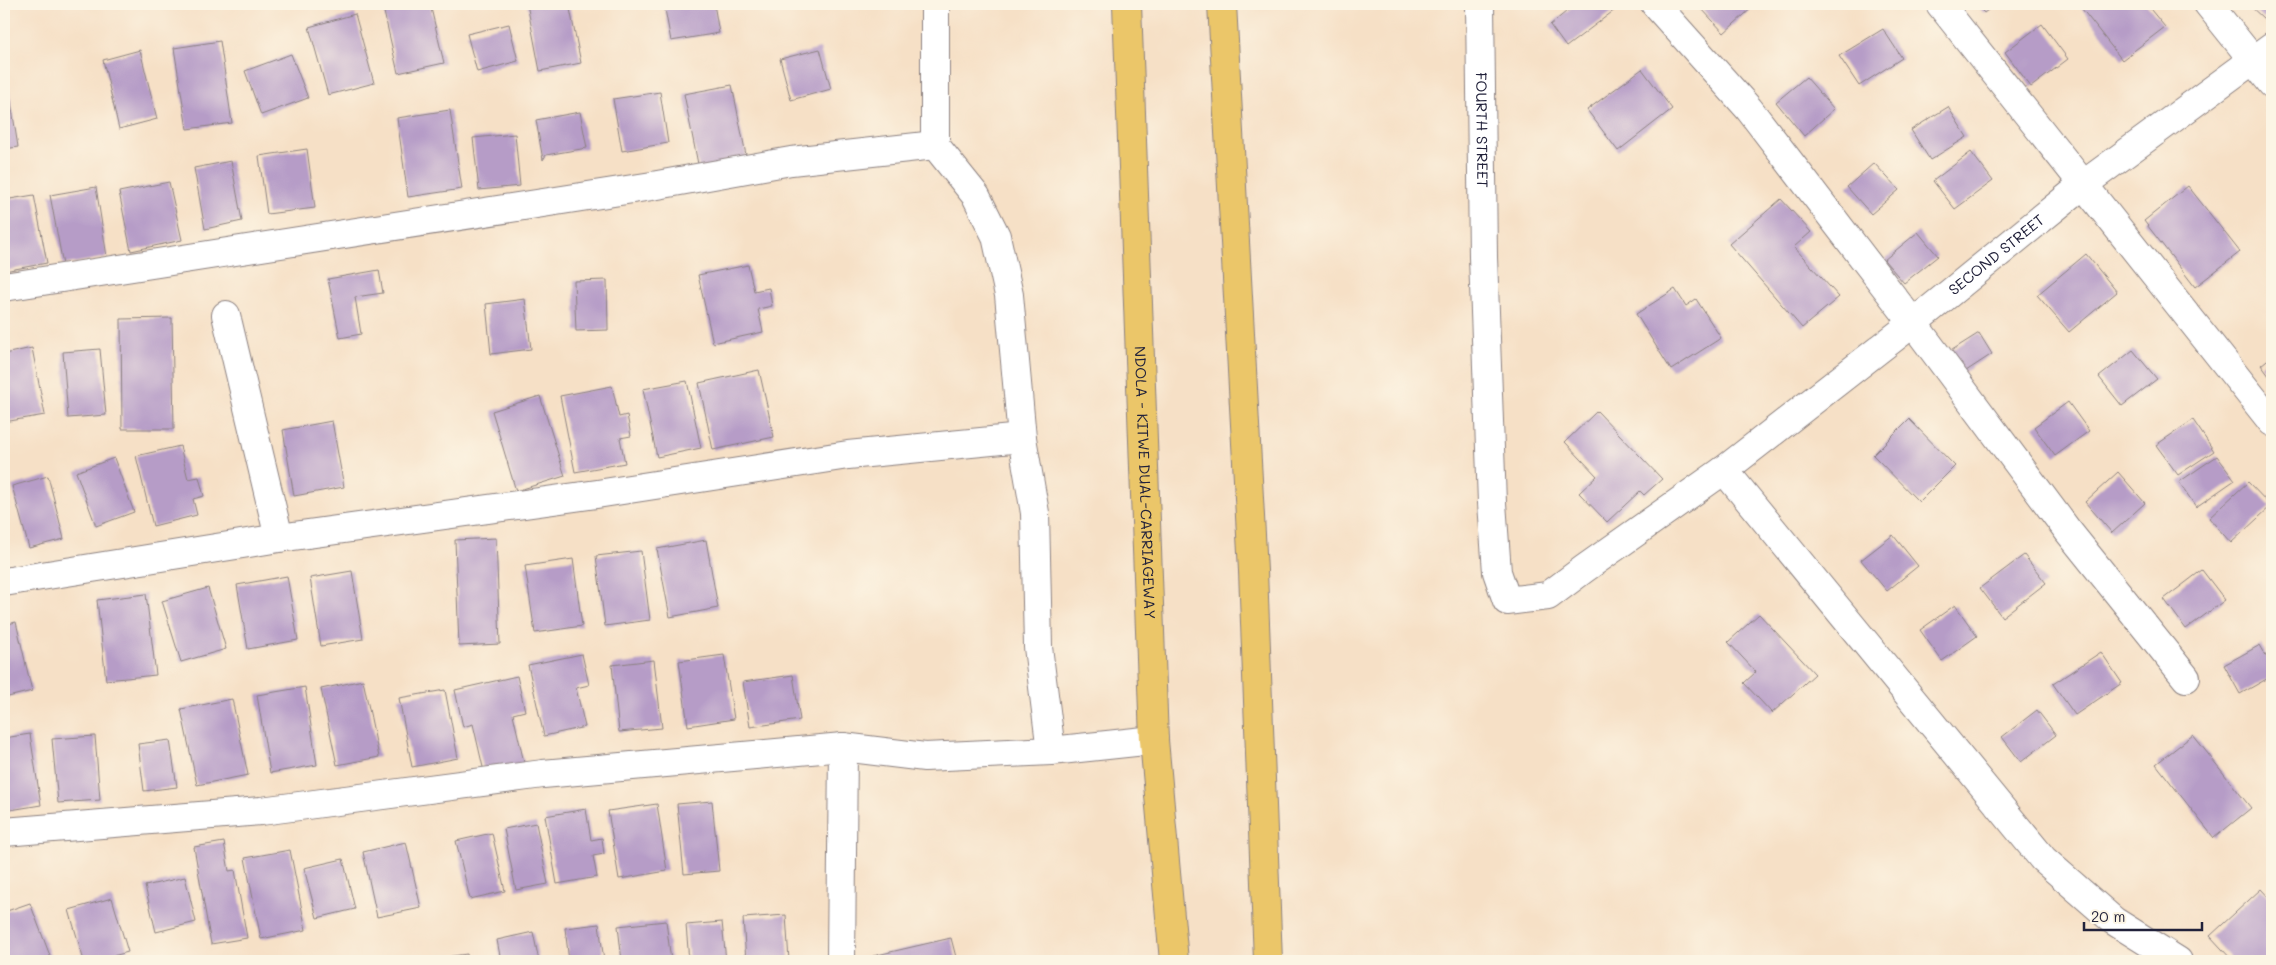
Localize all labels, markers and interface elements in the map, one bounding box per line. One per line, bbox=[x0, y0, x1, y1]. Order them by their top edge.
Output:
street label: FOURTH STREET bbox=[1472, 72, 1493, 188]
street label: SECOND STREET bbox=[1944, 209, 2048, 299]
street label: NDOLA - KITWE DUAL-CARRIAGEWAY bbox=[1131, 346, 1161, 620]
scale bar bbox=[2084, 900, 2201, 932]
text: 20 m bbox=[2091, 906, 2125, 926]

